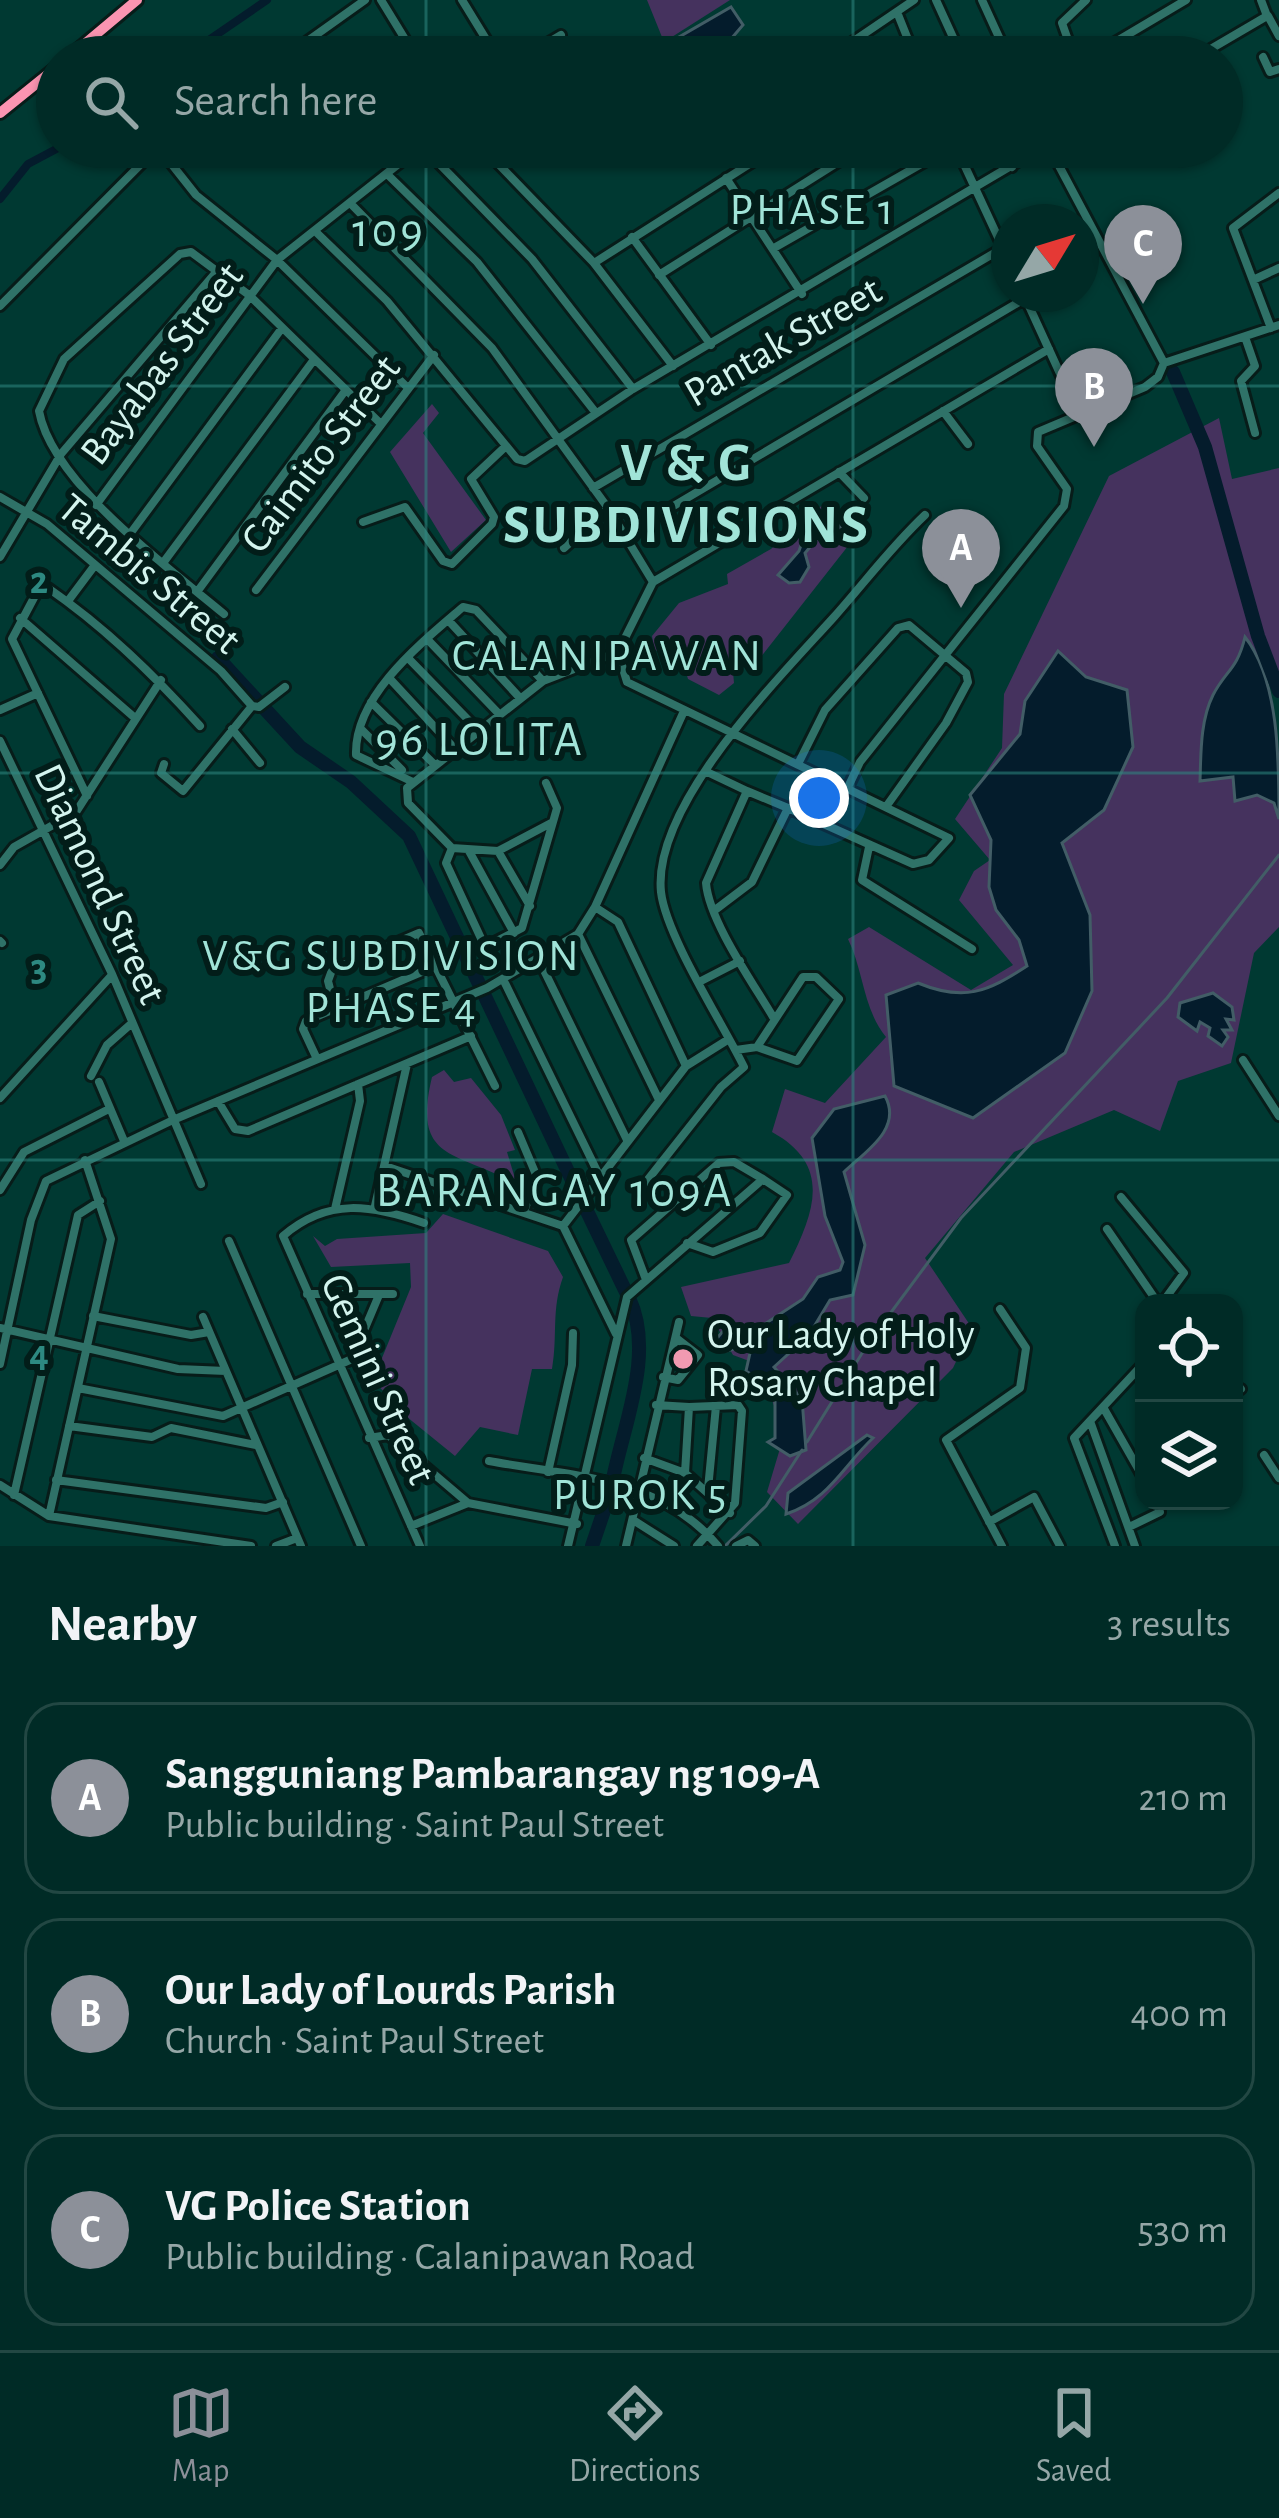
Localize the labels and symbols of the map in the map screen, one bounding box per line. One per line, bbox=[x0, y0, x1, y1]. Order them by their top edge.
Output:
district label: PHASE 1 bbox=[729, 188, 897, 233]
north arrow bbox=[991, 204, 1099, 312]
pin: C bbox=[1104, 205, 1182, 304]
district label: 109 bbox=[352, 208, 426, 256]
street label: Bayabas Street bbox=[73, 255, 251, 473]
street label: Pantak Street bbox=[678, 269, 888, 415]
street label: Caimito Street bbox=[234, 348, 408, 560]
pin: B bbox=[1055, 348, 1133, 447]
district label: V & G SUBDIVISIONS bbox=[503, 437, 871, 553]
street label: Tambis Street bbox=[50, 486, 248, 662]
pin: A bbox=[922, 509, 1000, 608]
text: 2 bbox=[30, 562, 48, 601]
district label: CALANIPAWAN bbox=[452, 634, 764, 679]
district label: 96 LOLITA bbox=[375, 717, 585, 765]
street label: Diamond Street bbox=[26, 758, 174, 1010]
your location bbox=[789, 768, 849, 828]
district label: V&G SUBDIVISION PHASE 4 bbox=[202, 934, 582, 1031]
text: 3 bbox=[31, 949, 47, 988]
district label: BARANGAY 109A bbox=[376, 1168, 734, 1216]
street label: Gemini Street bbox=[313, 1268, 443, 1490]
place label: Our Lady of Holy Rosary Chapel bbox=[707, 1314, 975, 1404]
text: 4 bbox=[29, 1335, 49, 1374]
marker: Our Lady of Holy Rosary Chapel bbox=[670, 1346, 696, 1372]
district label: PUROK 5 bbox=[553, 1473, 729, 1518]

